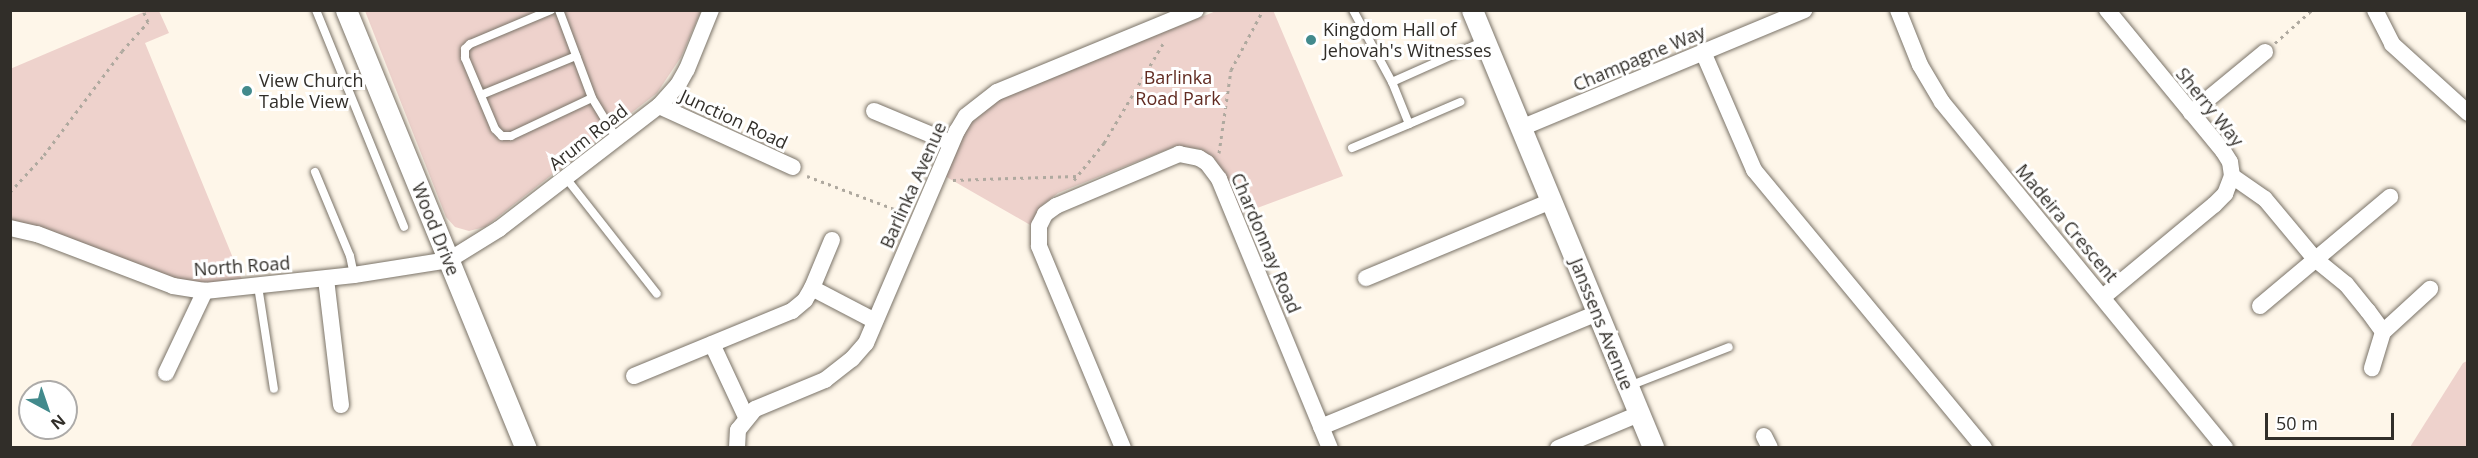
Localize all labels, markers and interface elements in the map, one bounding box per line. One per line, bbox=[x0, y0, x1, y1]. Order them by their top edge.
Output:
place label: Kingdom Hall of Jehovah's Witnesses bbox=[1323, 19, 1492, 62]
street label: Champagne Way bbox=[1570, 20, 1708, 96]
marker: Kingdom Hall of Jehovah's Witnesses bbox=[1304, 33, 1318, 47]
street label: Sherry Way bbox=[2172, 63, 2248, 151]
park label: Barlinka Road Park bbox=[1135, 67, 1221, 110]
place label: View Church Table View bbox=[259, 70, 363, 112]
marker: View Church Table View bbox=[240, 84, 254, 98]
street label: Junction Road bbox=[677, 85, 791, 153]
street label: Arum Road bbox=[544, 100, 632, 174]
street label: Barlinka Avenue bbox=[875, 119, 951, 251]
street label: Madeira Crescent bbox=[2011, 160, 2123, 286]
street label: Chardonnay Road bbox=[1227, 170, 1305, 316]
street label: Wood Drive bbox=[408, 180, 464, 278]
street label: North Road bbox=[193, 252, 291, 280]
street label: Janssens Avenue bbox=[1566, 255, 1638, 393]
north arrow bbox=[18, 380, 78, 440]
scale bar bbox=[2268, 401, 2397, 439]
text: N bbox=[46, 410, 70, 435]
text: 50 m bbox=[2276, 411, 2318, 435]

